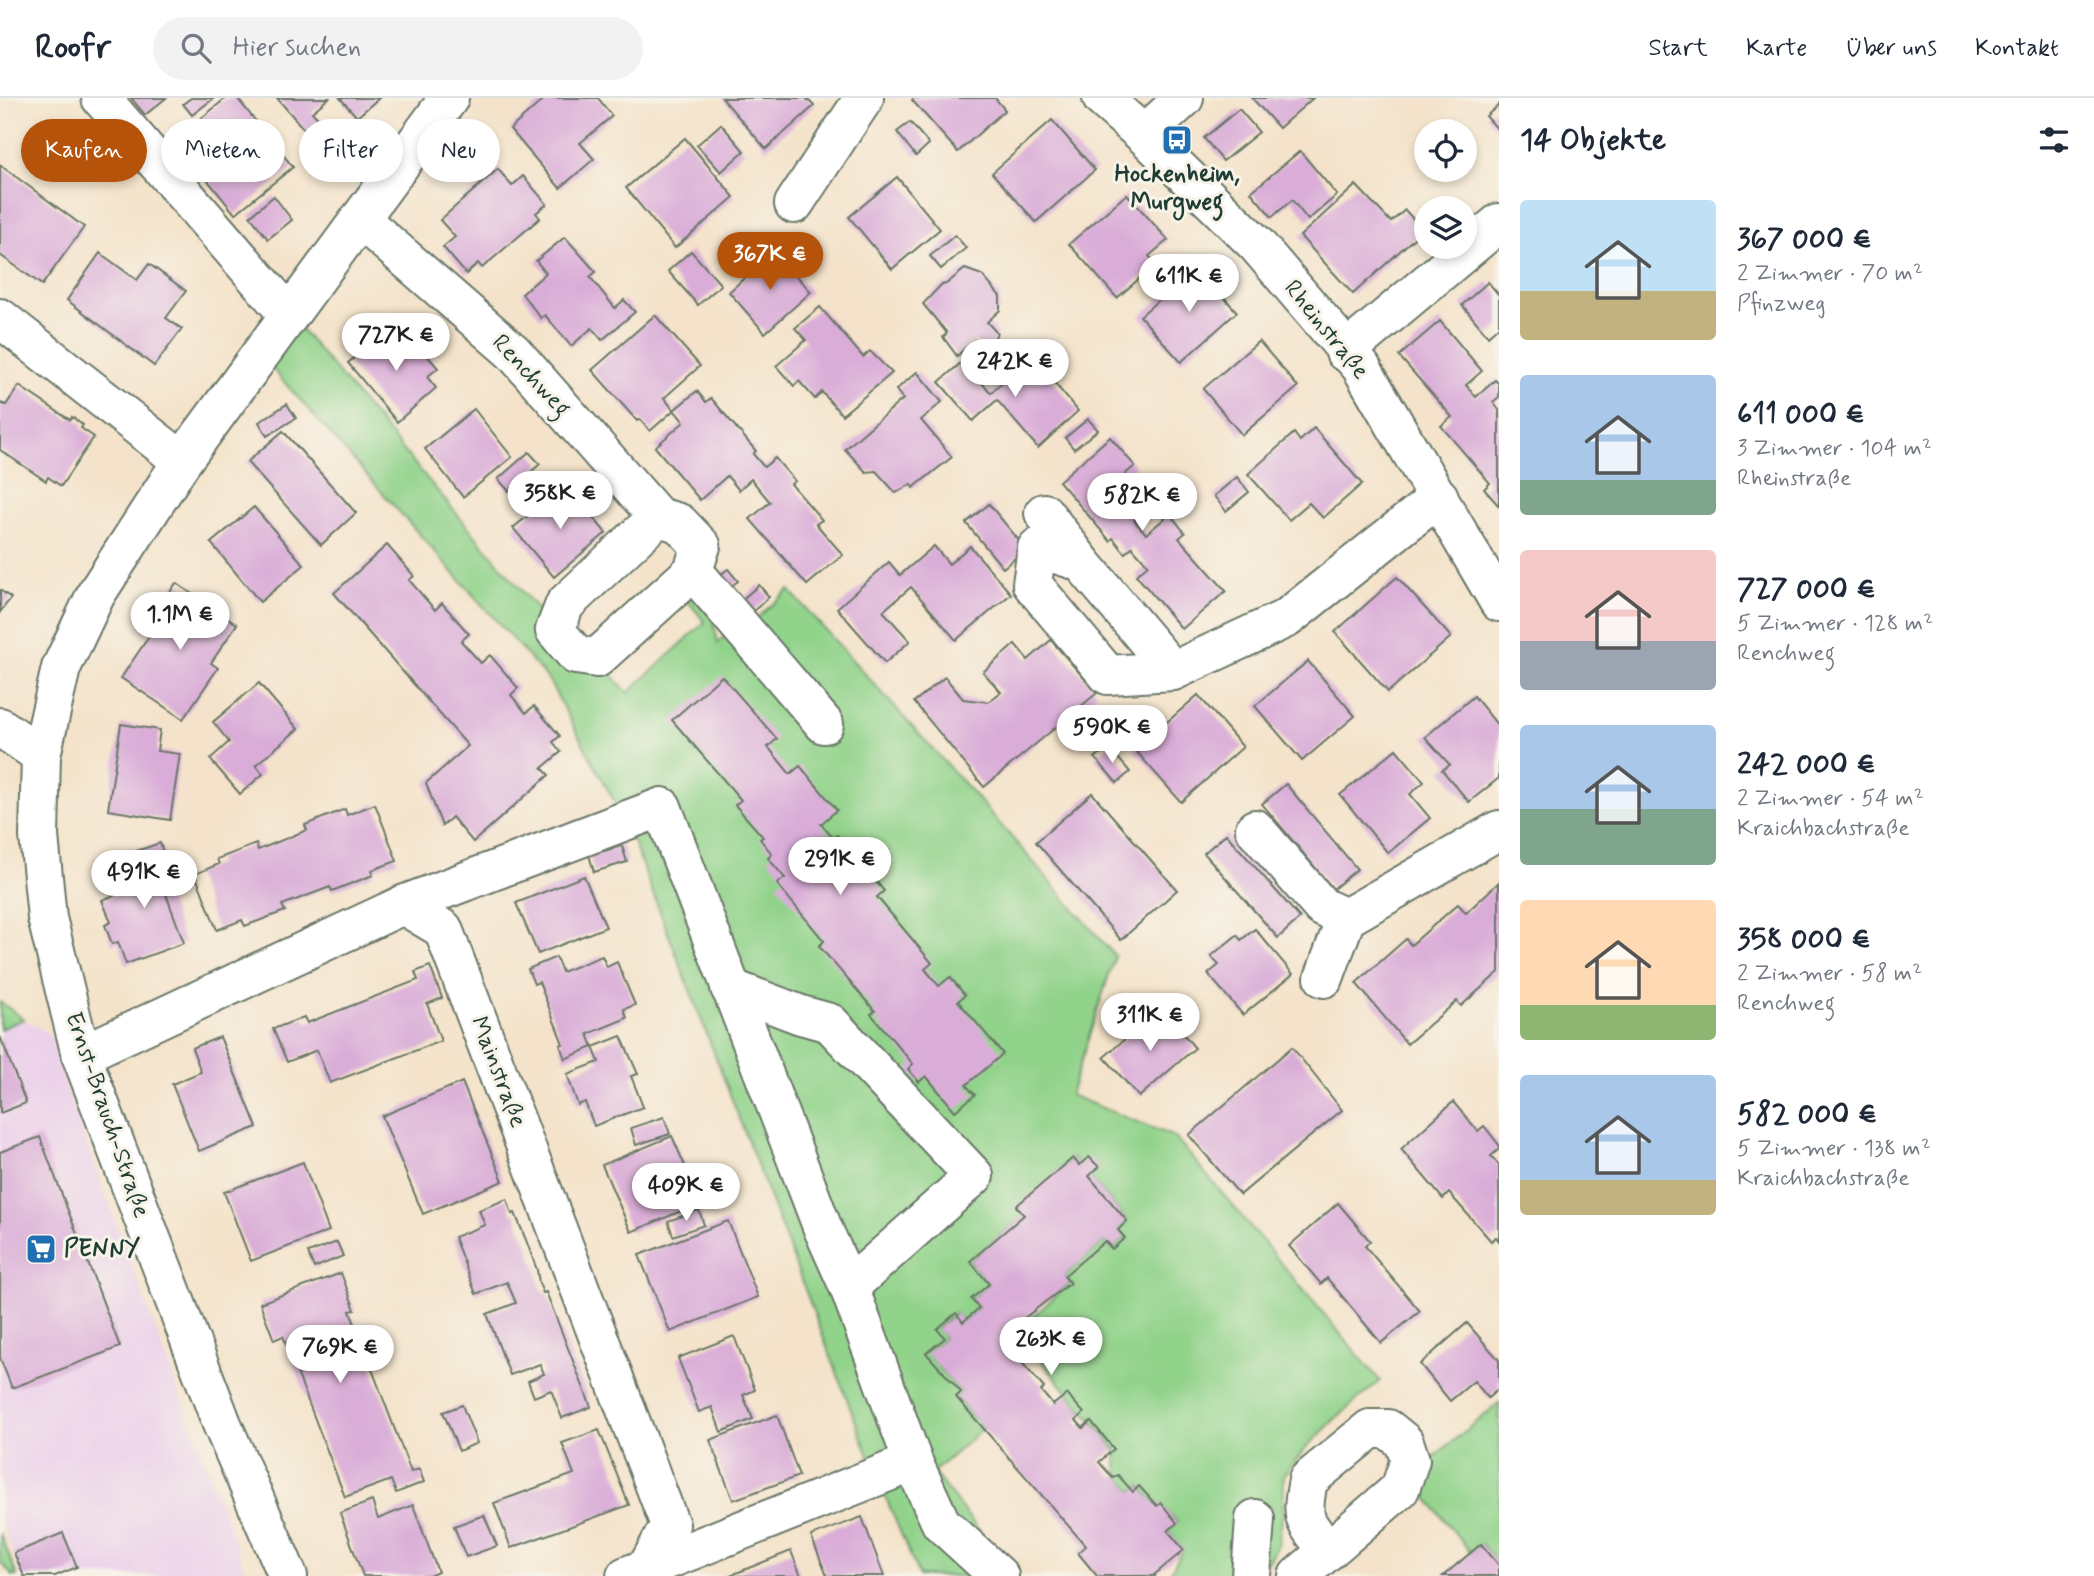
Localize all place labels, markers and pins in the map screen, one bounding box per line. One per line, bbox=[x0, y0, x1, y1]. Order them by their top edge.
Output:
bus stop icon: Hockenheim, Murgweg bbox=[1160, 123, 1194, 157]
place label: Hockenheim, Murgweg bbox=[1114, 159, 1240, 221]
pin: 367K € bbox=[713, 232, 827, 292]
pin: 611K € bbox=[1132, 254, 1246, 314]
pin: 727K € bbox=[339, 314, 453, 373]
pin: 242K € bbox=[958, 340, 1072, 399]
pin: 358K € bbox=[503, 472, 617, 531]
pin: 582K € bbox=[1085, 474, 1199, 533]
pin: 1.1M € bbox=[123, 592, 237, 652]
pin: 590K € bbox=[1055, 706, 1169, 765]
pin: 291K € bbox=[783, 838, 897, 897]
pin: 491K € bbox=[87, 850, 201, 910]
pin: 311K € bbox=[1093, 993, 1207, 1053]
pin: 409K € bbox=[629, 1164, 743, 1223]
supermarket icon: PENNY bbox=[24, 1232, 58, 1266]
place label: PENNY bbox=[64, 1234, 140, 1265]
pin: 263K € bbox=[994, 1318, 1108, 1377]
pin: 769K € bbox=[283, 1326, 397, 1385]

